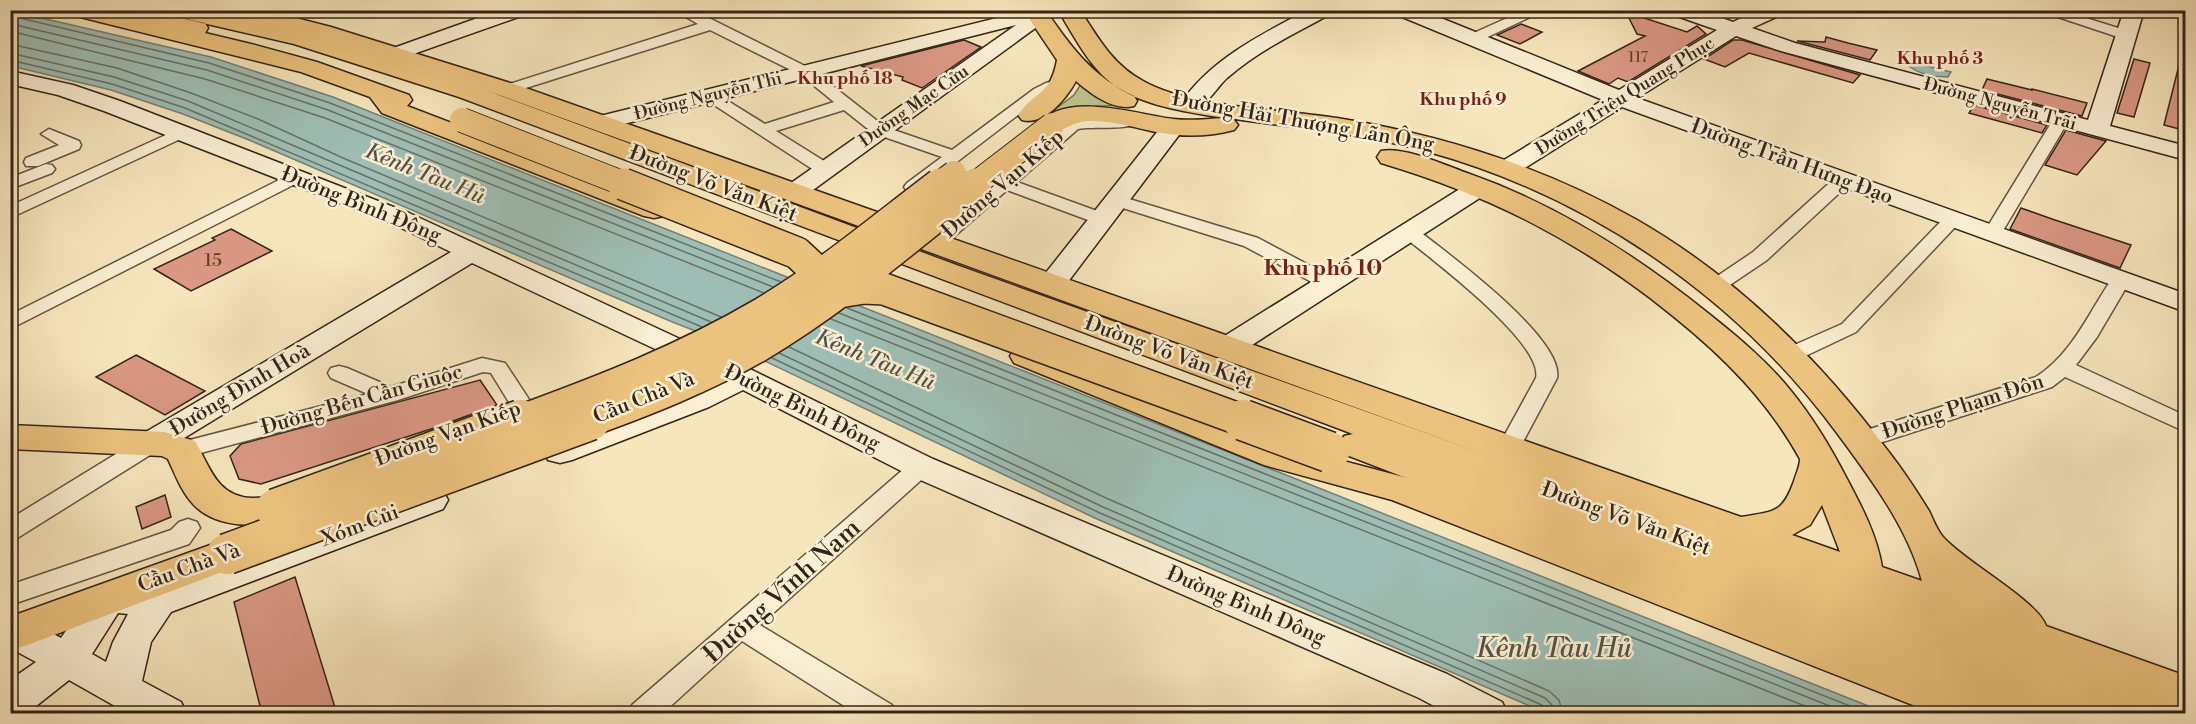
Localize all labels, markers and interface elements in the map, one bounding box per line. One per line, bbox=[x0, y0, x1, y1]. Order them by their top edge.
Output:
street label: Đường Triệu Quang Phục bbox=[1531, 31, 1719, 161]
district label: Khu phố 3 bbox=[1897, 47, 1983, 70]
house number: 117 bbox=[1628, 48, 1649, 67]
street label: Đường Mạc Cửu bbox=[855, 59, 974, 152]
street label: Đường Nguyễn Thi bbox=[631, 66, 785, 126]
district label: Khu phố 18 bbox=[797, 67, 893, 90]
street label: Đường Nguyễn Trãi bbox=[1921, 72, 2079, 136]
street label: Đường Hải Thượng Lãn Ông bbox=[1170, 83, 1437, 158]
district label: Khu phố 9 bbox=[1419, 88, 1507, 111]
street label: Đường Trần Hưng Đạo bbox=[1687, 113, 1897, 211]
street label: Đường Vạn Kiếp bbox=[937, 124, 1069, 244]
water label: Kênh Tàu Hủ bbox=[361, 138, 489, 210]
street label: Đường Võ Văn Kiệt bbox=[625, 140, 801, 228]
street label: Đường Bình Đông bbox=[277, 161, 445, 249]
house number: 15 bbox=[204, 249, 222, 272]
district label: Khu phố 10 bbox=[1264, 255, 1382, 282]
street label: Đường Võ Văn Kiệt bbox=[1081, 310, 1258, 396]
water label: Kênh Tàu Hủ bbox=[811, 324, 939, 396]
street label: Đường Đình Hoà bbox=[165, 338, 315, 442]
street label: Đường Bến Cần Giuộc bbox=[258, 359, 466, 441]
street label: Đường Bình Đông bbox=[720, 359, 884, 457]
street label: Cầu Chà Và bbox=[589, 366, 699, 430]
street label: Đường Phạm Đôn bbox=[1879, 368, 2048, 445]
street label: Đường Vạn Kiếp bbox=[371, 396, 525, 472]
street label: Đường Võ Văn Kiệt bbox=[1538, 476, 1715, 562]
street label: Xóm Củi bbox=[316, 499, 403, 553]
street label: Đường Vĩnh Nam bbox=[697, 512, 867, 670]
street label: Cầu Chà Và bbox=[134, 537, 244, 599]
street label: Đường Bình Đông bbox=[1163, 561, 1330, 651]
water label: Kênh Tàu Hủ bbox=[1476, 632, 1633, 666]

